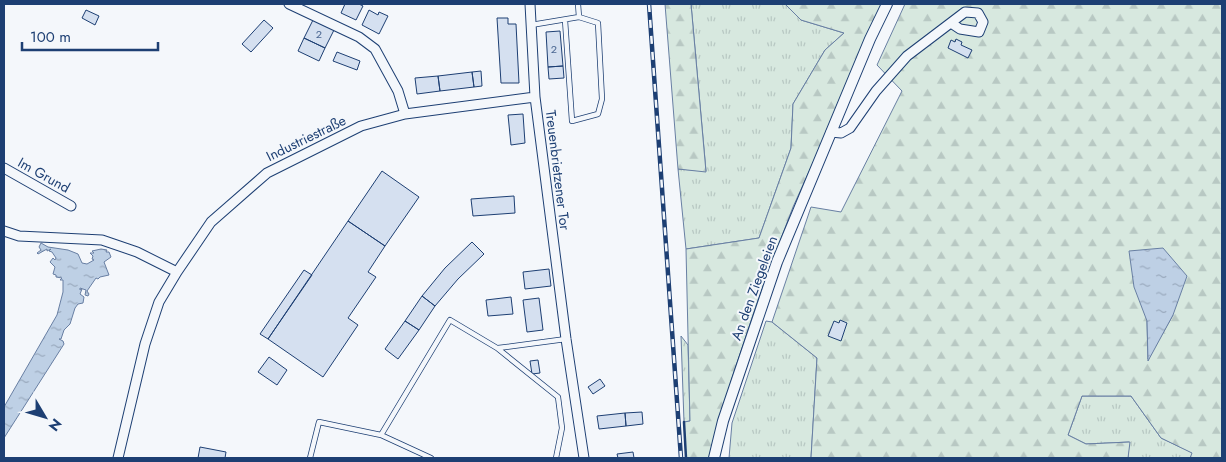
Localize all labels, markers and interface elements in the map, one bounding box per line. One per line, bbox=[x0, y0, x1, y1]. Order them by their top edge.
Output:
scale bar bbox=[22, 20, 159, 52]
text: 100 m bbox=[30, 26, 71, 48]
house number: 2 bbox=[316, 26, 322, 42]
house number: 2 bbox=[551, 41, 557, 57]
street label: Treuenbrietzener Tor bbox=[541, 109, 575, 231]
street label: Industriestraße bbox=[263, 110, 349, 166]
street label: Im Grund bbox=[14, 152, 74, 198]
street label: An den Ziegeleien bbox=[726, 233, 782, 343]
north arrow bbox=[20, 392, 70, 442]
text: N bbox=[44, 414, 67, 436]

